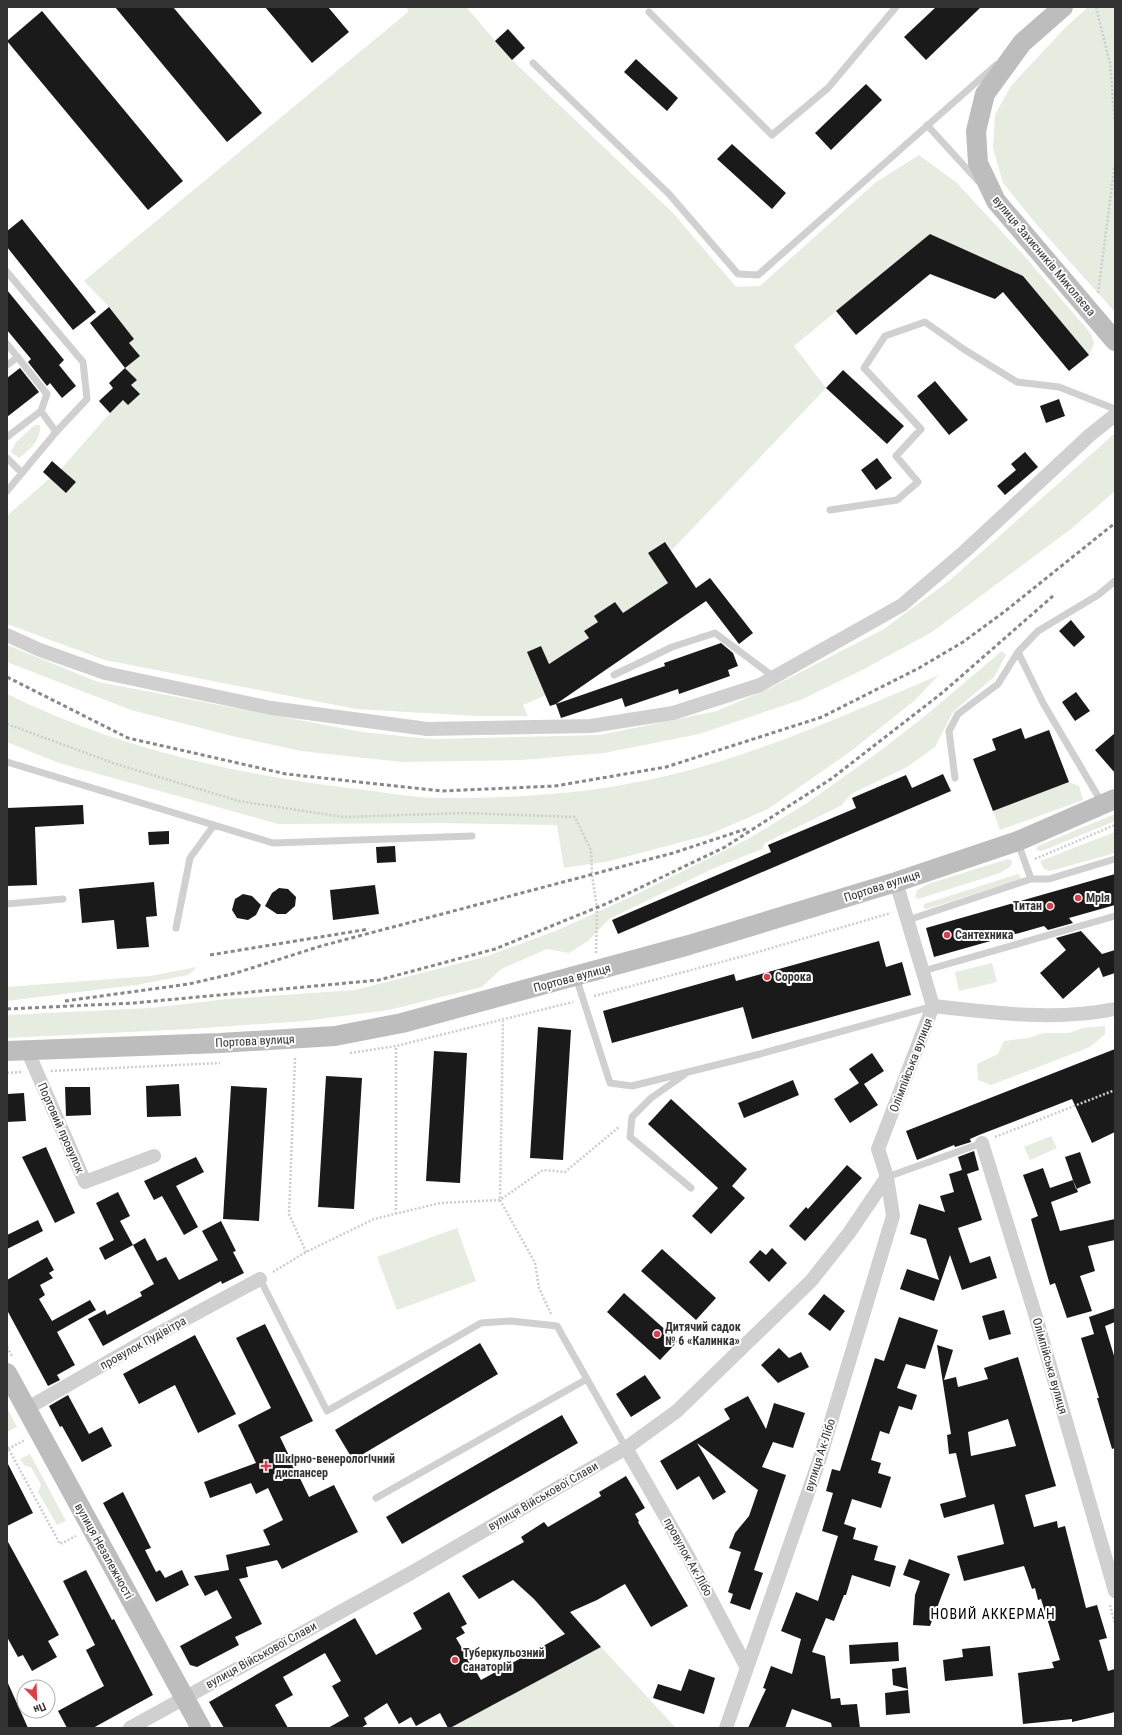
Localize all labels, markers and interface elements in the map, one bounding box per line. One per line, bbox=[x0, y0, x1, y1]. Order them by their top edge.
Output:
street label: вулиця Захисників Миколаєва bbox=[990, 193, 1098, 319]
street label: Портова вулиця bbox=[842, 867, 922, 905]
place label: Мрія bbox=[1086, 891, 1110, 905]
marker: Мрія bbox=[1073, 893, 1083, 903]
place label: Титан bbox=[1013, 899, 1042, 913]
marker: Титан bbox=[1045, 901, 1055, 911]
place label: Сантехника bbox=[955, 928, 1014, 942]
marker: Сантехника bbox=[942, 930, 952, 940]
street label: Портова вулиця bbox=[532, 961, 612, 995]
place label: Сорока bbox=[775, 970, 812, 984]
marker: Сорока bbox=[762, 972, 772, 982]
street label: Олімпійська вулиця bbox=[887, 1016, 935, 1114]
street label: Портова вулиця bbox=[215, 1032, 295, 1050]
street label: Портовий провулок bbox=[35, 1081, 87, 1176]
street label: провулок Пудівітра bbox=[97, 1313, 189, 1372]
street label: Олімпійська вулиця bbox=[1030, 1316, 1070, 1416]
place label: Дитячий садок № 6 «Калинка» bbox=[665, 1320, 741, 1348]
marker: Дитячий садок № 6 «Калинка» bbox=[652, 1329, 662, 1339]
street label: вулиця Ак-Лібо bbox=[802, 1417, 838, 1493]
place label: Шкірно-венерологічний диспансер bbox=[275, 1452, 395, 1480]
street label: вулиця Військової Слави bbox=[485, 1459, 601, 1533]
marker: Шкірно-венерологічний диспансер bbox=[260, 1460, 272, 1472]
street label: вулиця Незалежності bbox=[72, 1501, 136, 1601]
street label: провулок Ак-Лібо bbox=[661, 1516, 715, 1598]
district label: НОВИЙ АККЕРМАН bbox=[930, 1606, 1056, 1622]
street label: вулиця Військової Слави bbox=[203, 1619, 319, 1691]
place label: Туберкульозний санаторій bbox=[463, 1646, 545, 1674]
marker: Туберкульозний санаторій bbox=[450, 1655, 460, 1665]
north arrow bbox=[16, 1679, 56, 1719]
text: Пн bbox=[32, 1699, 48, 1716]

